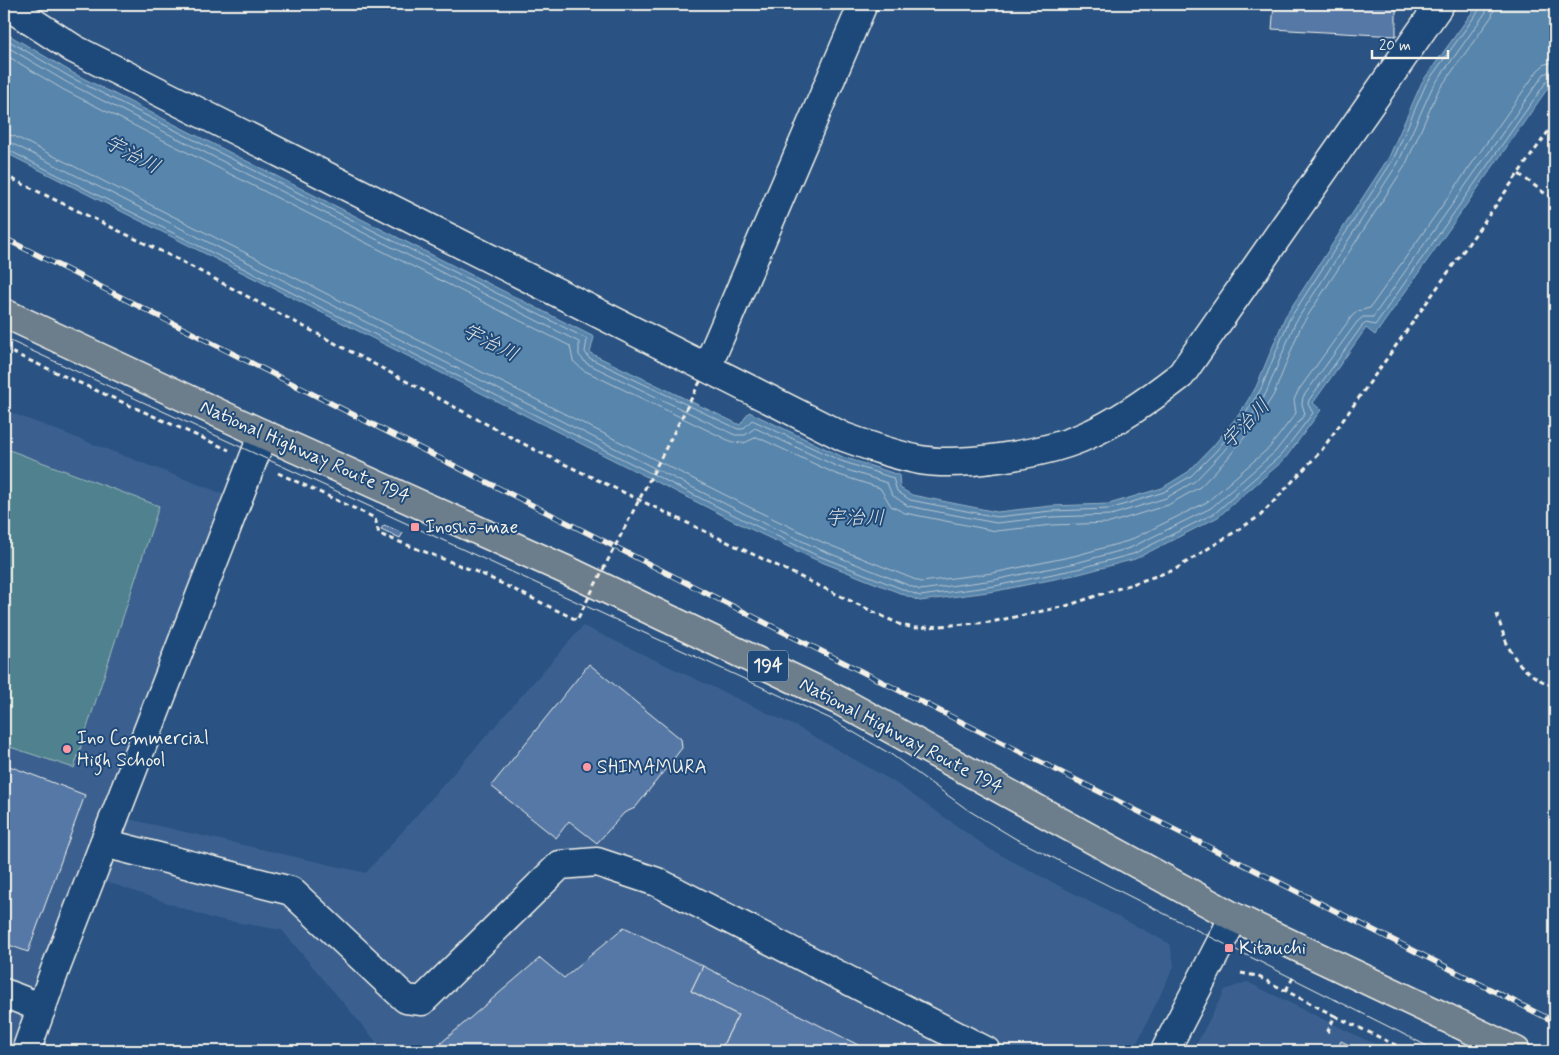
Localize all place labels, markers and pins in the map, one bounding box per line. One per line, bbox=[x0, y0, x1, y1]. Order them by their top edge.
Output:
place label: Inoshō-mae bbox=[425, 515, 518, 540]
marker: Inoshō-mae bbox=[409, 521, 421, 533]
place label: Ino Commercial High School bbox=[77, 726, 209, 776]
marker: Ino Commercial High School bbox=[61, 743, 73, 755]
place label: SHIMAMURA bbox=[597, 755, 707, 780]
marker: SHIMAMURA bbox=[581, 761, 593, 773]
place label: Kitauchi bbox=[1239, 936, 1306, 961]
marker: Kitauchi bbox=[1223, 942, 1235, 954]

